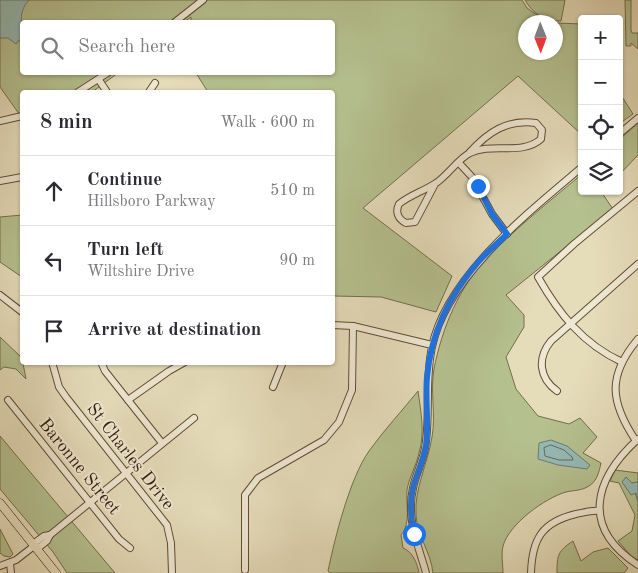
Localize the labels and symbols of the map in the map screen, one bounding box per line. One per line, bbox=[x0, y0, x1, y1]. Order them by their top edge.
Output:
north arrow bbox=[518, 15, 563, 60]
route end bbox=[467, 175, 490, 198]
street label: St Charles Drive bbox=[83, 400, 177, 513]
street label: Baronne Street bbox=[35, 415, 123, 518]
route start bbox=[403, 523, 426, 546]

